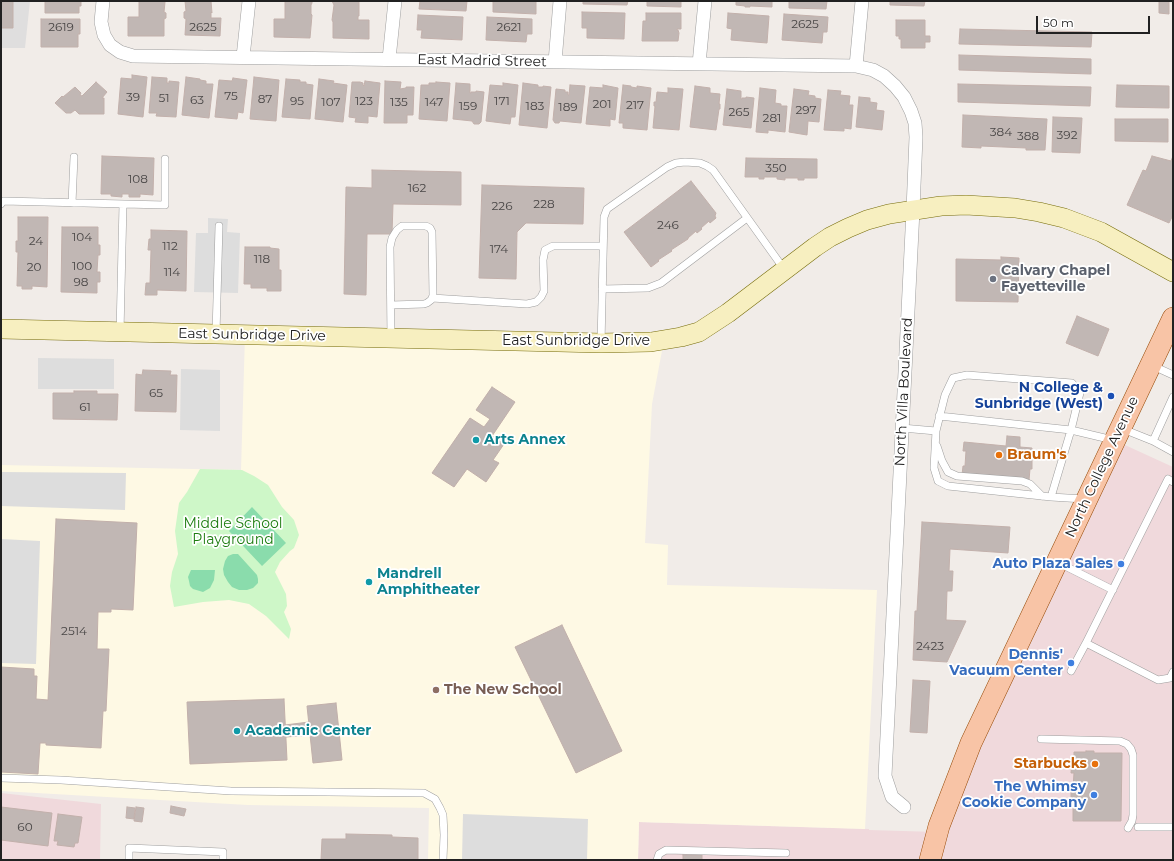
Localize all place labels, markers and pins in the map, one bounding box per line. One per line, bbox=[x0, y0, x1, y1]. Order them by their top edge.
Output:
place label: Calvary Chapel Fayetteville bbox=[1001, 263, 1110, 296]
marker: Calvary Chapel Fayetteville bbox=[988, 274, 998, 284]
place label: N College & Sunbridge (West) bbox=[975, 380, 1103, 412]
marker: N College & Sunbridge (West) bbox=[1106, 391, 1116, 401]
place label: Arts Annex bbox=[484, 432, 566, 448]
marker: Arts Annex bbox=[471, 435, 481, 445]
place label: Braum's bbox=[1007, 447, 1067, 463]
marker: Braum's bbox=[994, 450, 1004, 460]
place label: Auto Plaza Sales bbox=[992, 556, 1113, 572]
marker: Auto Plaza Sales bbox=[1116, 559, 1126, 569]
place label: Mandrell Amphitheater bbox=[377, 566, 480, 598]
marker: Mandrell Amphitheater bbox=[364, 577, 374, 587]
place label: Dennis' Vacuum Center bbox=[949, 647, 1063, 680]
marker: Dennis' Vacuum Center bbox=[1066, 658, 1076, 668]
place label: The New School bbox=[444, 682, 562, 698]
marker: The New School bbox=[431, 685, 441, 695]
place label: Academic Center bbox=[245, 723, 371, 739]
marker: Academic Center bbox=[232, 726, 242, 736]
place label: Starbucks bbox=[1014, 756, 1087, 772]
marker: Starbucks bbox=[1090, 759, 1100, 769]
place label: The Whimsy Cookie Company bbox=[962, 779, 1086, 812]
marker: The Whimsy Cookie Company bbox=[1089, 790, 1099, 800]

